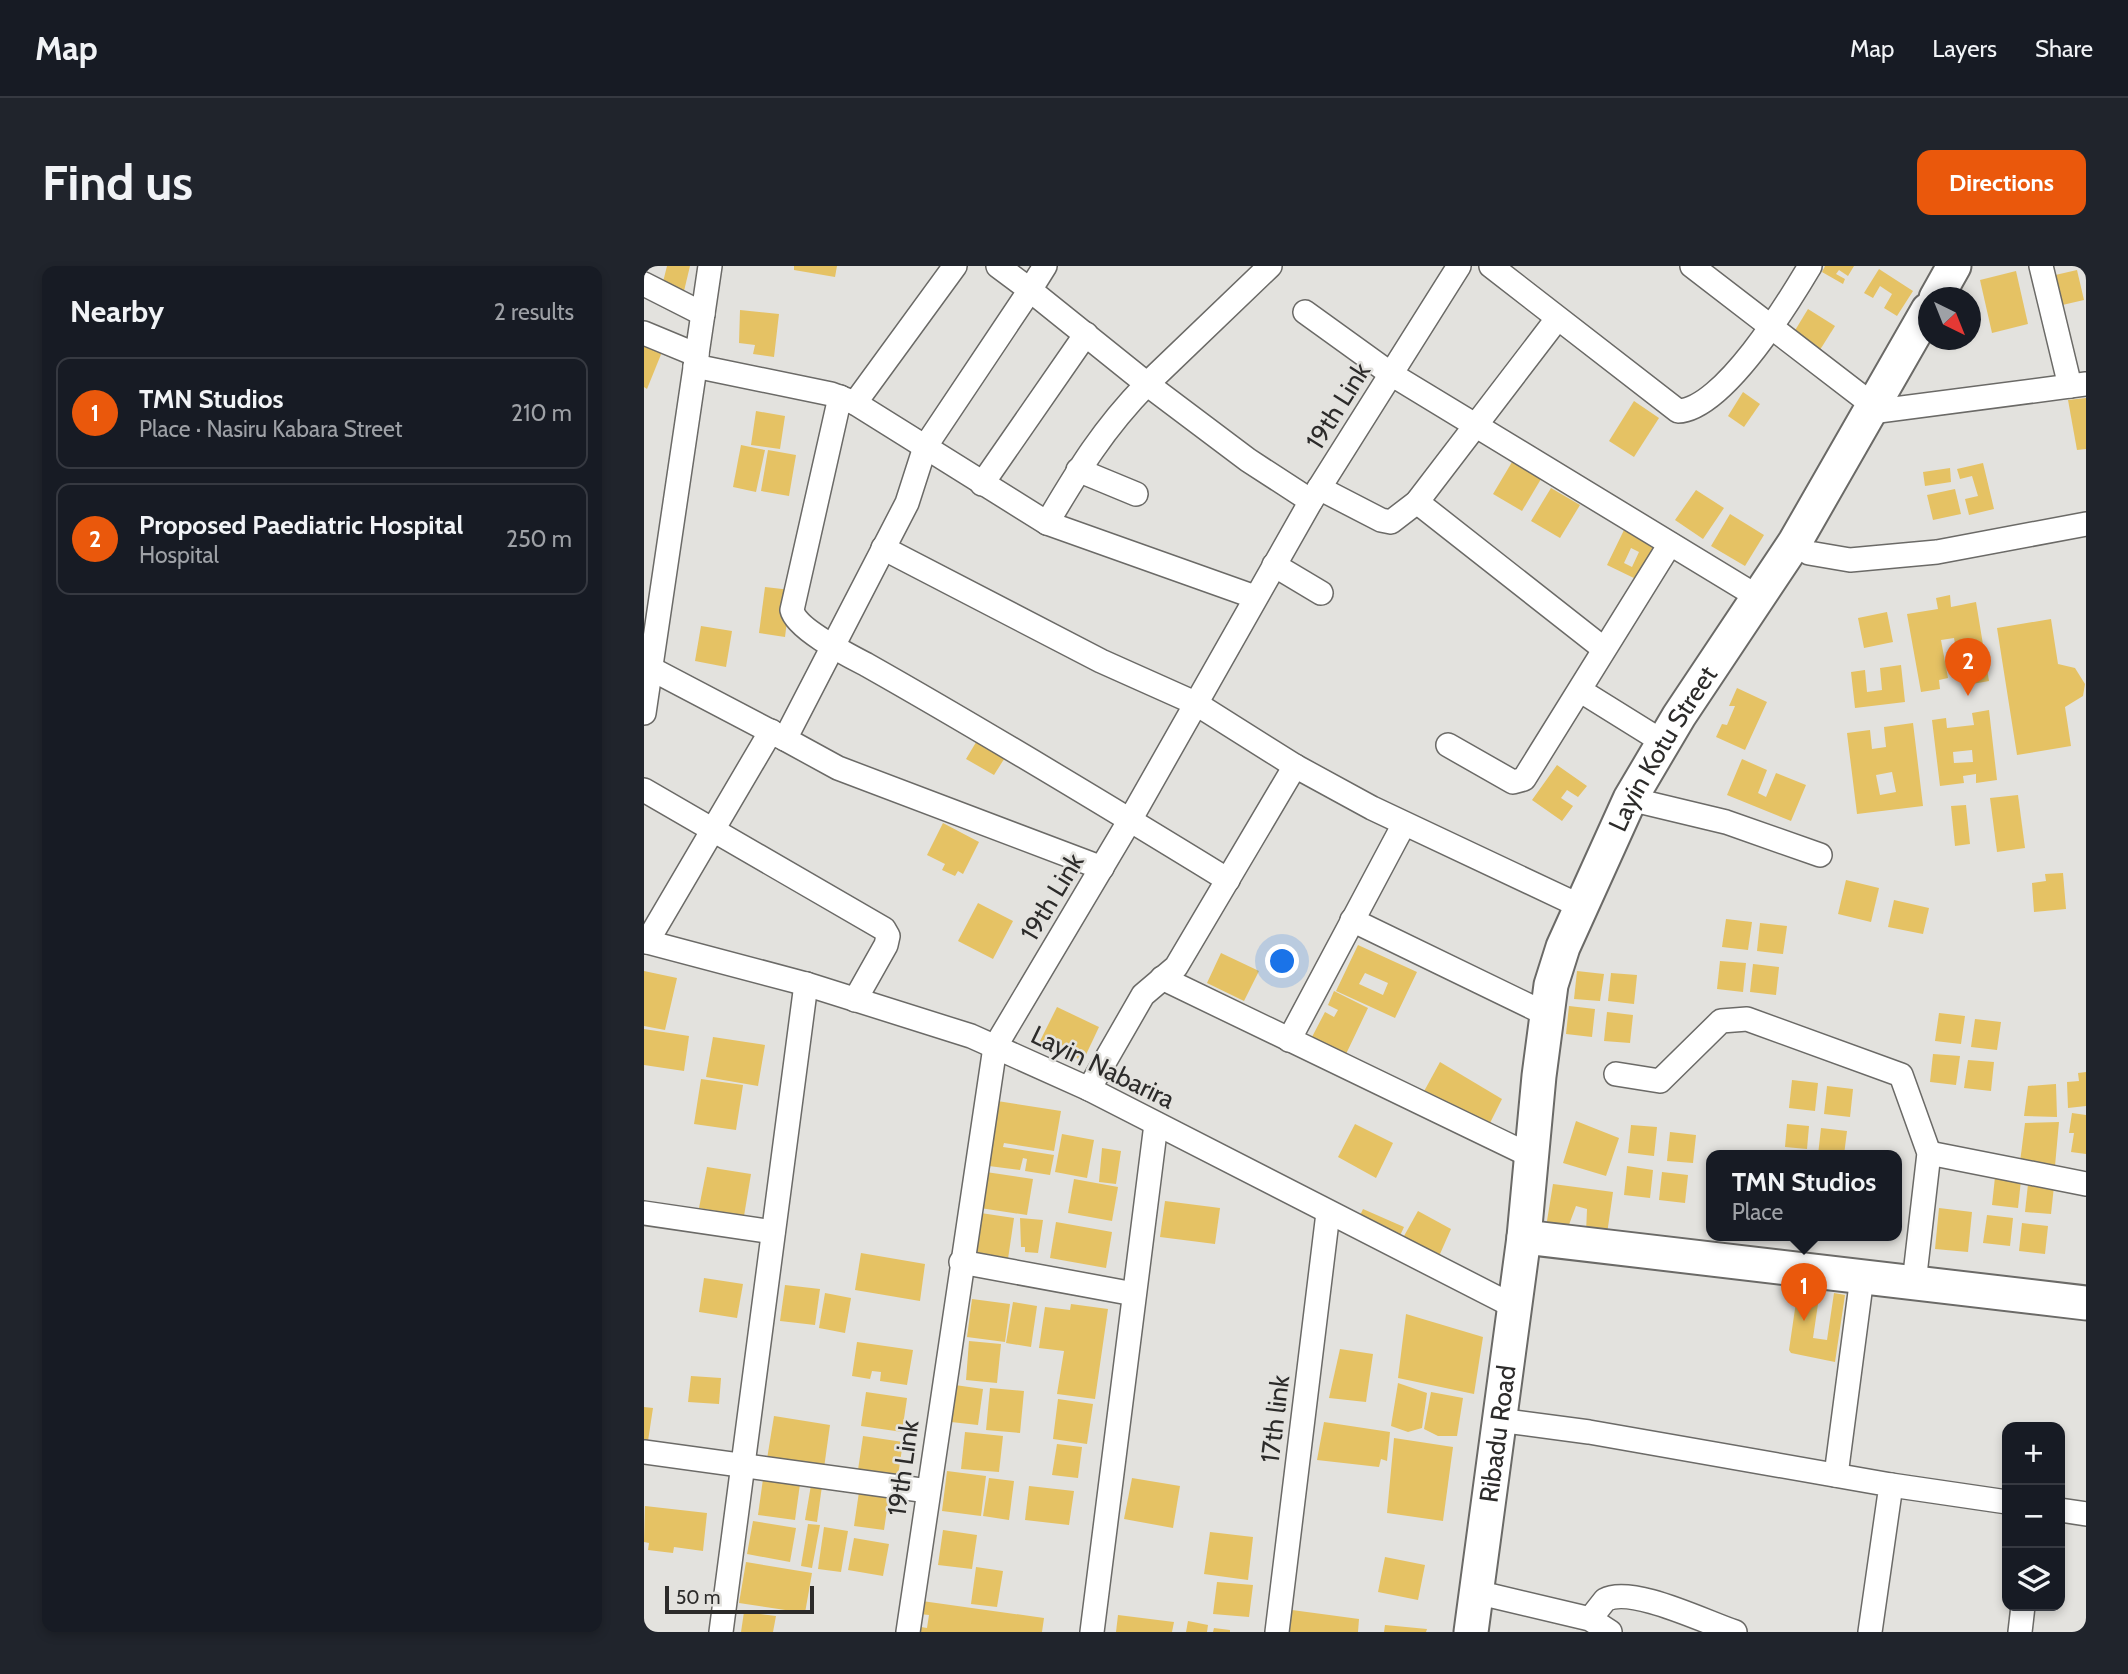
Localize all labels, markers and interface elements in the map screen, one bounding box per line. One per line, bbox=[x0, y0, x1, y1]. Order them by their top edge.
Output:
text: Map bbox=[35, 28, 98, 68]
text: Map bbox=[1850, 34, 1894, 63]
text: Layers bbox=[1932, 34, 1997, 63]
text: Share bbox=[2035, 34, 2093, 63]
button: Directions bbox=[1917, 150, 2086, 215]
text: Find us bbox=[42, 153, 193, 212]
north arrow bbox=[1918, 287, 1981, 350]
text: Nearby bbox=[70, 293, 164, 330]
text: 2 results bbox=[494, 298, 574, 326]
street label: 19th Link bbox=[1299, 356, 1377, 455]
text: TMN Studios bbox=[139, 383, 284, 415]
text: 1 bbox=[91, 399, 99, 427]
text: 210 m bbox=[511, 399, 572, 427]
text: Place · Nasiru Kabara Street bbox=[139, 415, 403, 443]
text: Proposed Paediatric Hospital bbox=[139, 509, 463, 541]
text: 2 bbox=[89, 525, 101, 553]
text: 250 m bbox=[506, 525, 572, 553]
text: Hospital bbox=[139, 541, 219, 569]
pin: 2 bbox=[1945, 638, 1991, 696]
street label: Layin Kotu Street bbox=[1601, 660, 1724, 836]
street label: 19th Link bbox=[1013, 847, 1091, 947]
your location bbox=[1265, 944, 1299, 978]
street label: Layin Nabarira bbox=[1026, 1018, 1180, 1116]
popup bbox=[1706, 1150, 1902, 1241]
text: TMN Studios bbox=[1732, 1166, 1876, 1198]
text: Place bbox=[1732, 1198, 1783, 1226]
pin: 1 bbox=[1781, 1263, 1827, 1321]
street label: Ribadu Road bbox=[1473, 1363, 1523, 1504]
street label: 17th link bbox=[1254, 1373, 1296, 1465]
street label: 19th Link bbox=[880, 1418, 926, 1518]
map controls bbox=[2002, 1422, 2065, 1611]
button: + bbox=[2002, 1422, 2065, 1485]
button: − bbox=[2002, 1485, 2065, 1548]
button: layers bbox=[2002, 1548, 2065, 1611]
scale bar bbox=[665, 1583, 814, 1615]
text: 50 m bbox=[676, 1586, 720, 1609]

